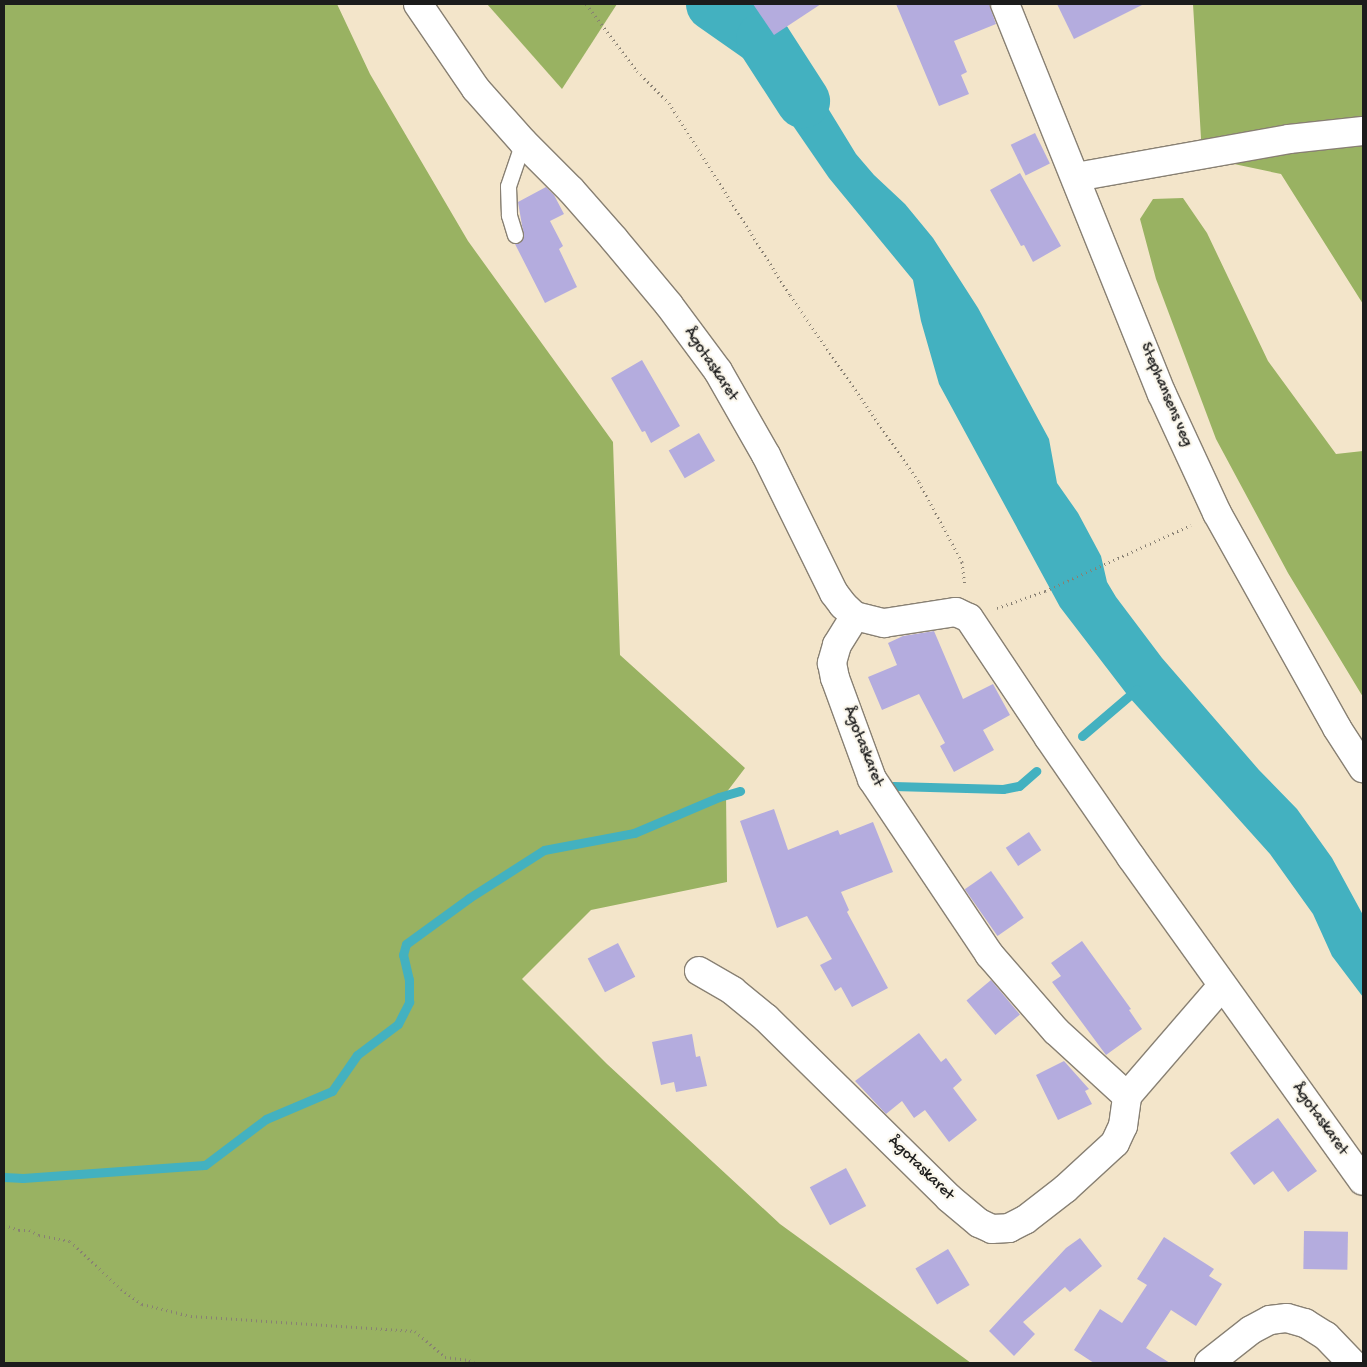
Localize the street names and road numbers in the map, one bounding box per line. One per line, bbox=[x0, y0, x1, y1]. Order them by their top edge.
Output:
street label: Ågotaskaret bbox=[678, 325, 742, 405]
street label: Stephansens veg bbox=[1134, 340, 1196, 450]
street label: Ågotaskaret bbox=[837, 704, 887, 790]
street label: Ågotaskaret bbox=[1286, 1080, 1352, 1160]
street label: Ågotaskaret bbox=[883, 1133, 957, 1205]

